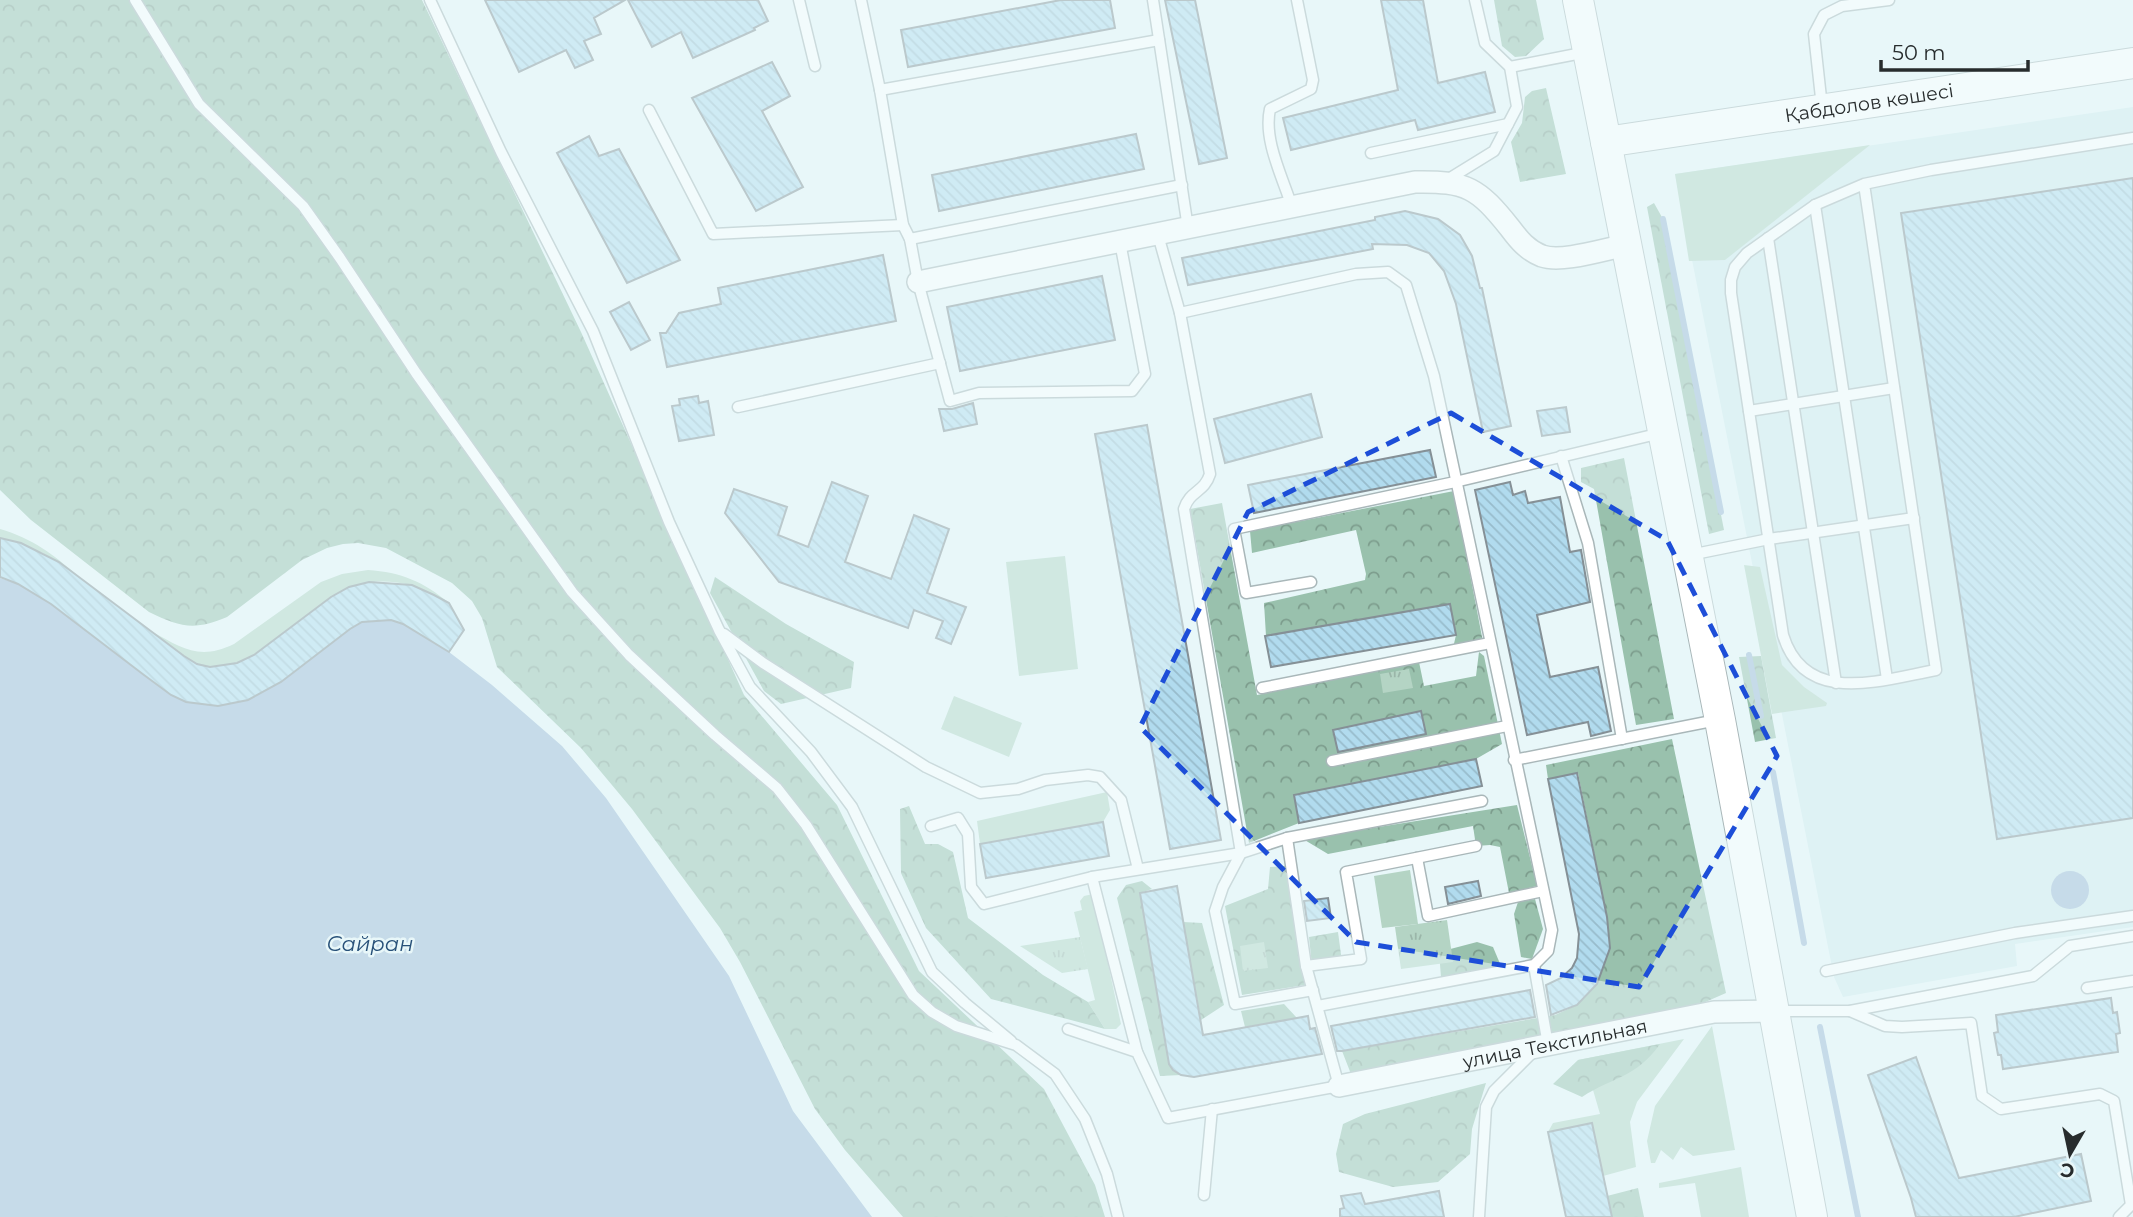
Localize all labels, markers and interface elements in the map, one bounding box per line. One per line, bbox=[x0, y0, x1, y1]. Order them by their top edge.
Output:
scale bar bbox=[1881, 28, 2028, 72]
text: 50 m bbox=[1892, 40, 1946, 65]
street label: Қабдолов көшесі bbox=[1783, 79, 1955, 127]
water label: Сайран bbox=[327, 931, 413, 956]
street label: улица Текстильная bbox=[1460, 1014, 1649, 1074]
north arrow bbox=[2035, 1119, 2105, 1189]
text: С bbox=[2059, 1158, 2076, 1183]

